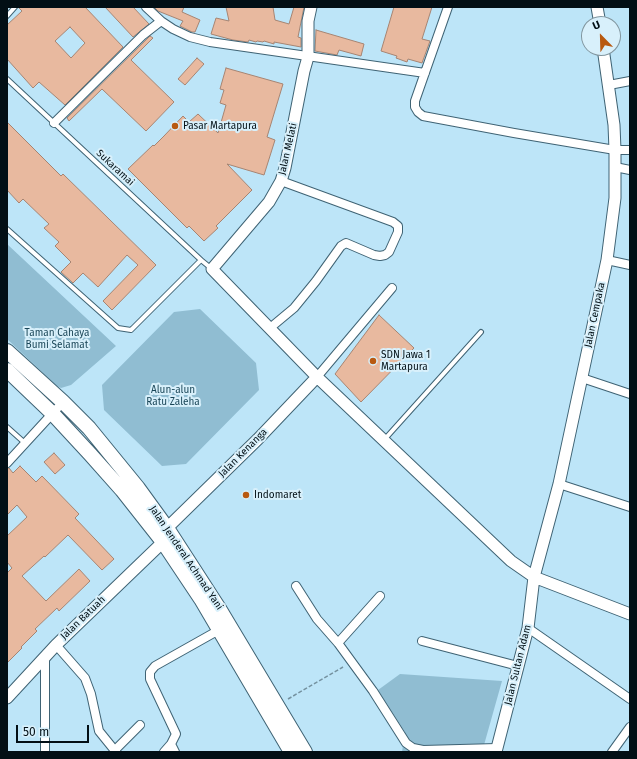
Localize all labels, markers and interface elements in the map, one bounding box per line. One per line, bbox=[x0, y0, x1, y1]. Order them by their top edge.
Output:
north arrow bbox=[581, 16, 621, 56]
text: U bbox=[591, 18, 602, 33]
place label: Pasar Martapura bbox=[183, 120, 257, 132]
marker: Pasar Martapura bbox=[170, 121, 180, 131]
street label: Jalan Melati bbox=[276, 122, 300, 176]
street label: Sukaramai bbox=[94, 147, 136, 189]
street label: Jalan Cempaka bbox=[582, 281, 608, 349]
park label: Taman Cahaya Bumi Selamat bbox=[25, 327, 89, 350]
place label: SDN Jawa 1 Martapura bbox=[381, 349, 430, 372]
marker: SDN Jawa 1 Martapura bbox=[368, 356, 378, 366]
park label: Alun-alun Ratu Zaleha bbox=[146, 384, 200, 408]
street label: Jalan Kenanga bbox=[216, 426, 270, 480]
place label: Indomaret bbox=[254, 489, 301, 501]
marker: Indomaret bbox=[241, 490, 251, 500]
street label: Jalan Jenderal Achmad Yani bbox=[147, 504, 225, 612]
street label: Jalan Batuah bbox=[58, 594, 108, 642]
street label: Jalan Sultan Adam bbox=[502, 623, 534, 707]
scale bar bbox=[18, 717, 91, 743]
text: 50 m bbox=[23, 725, 49, 739]

